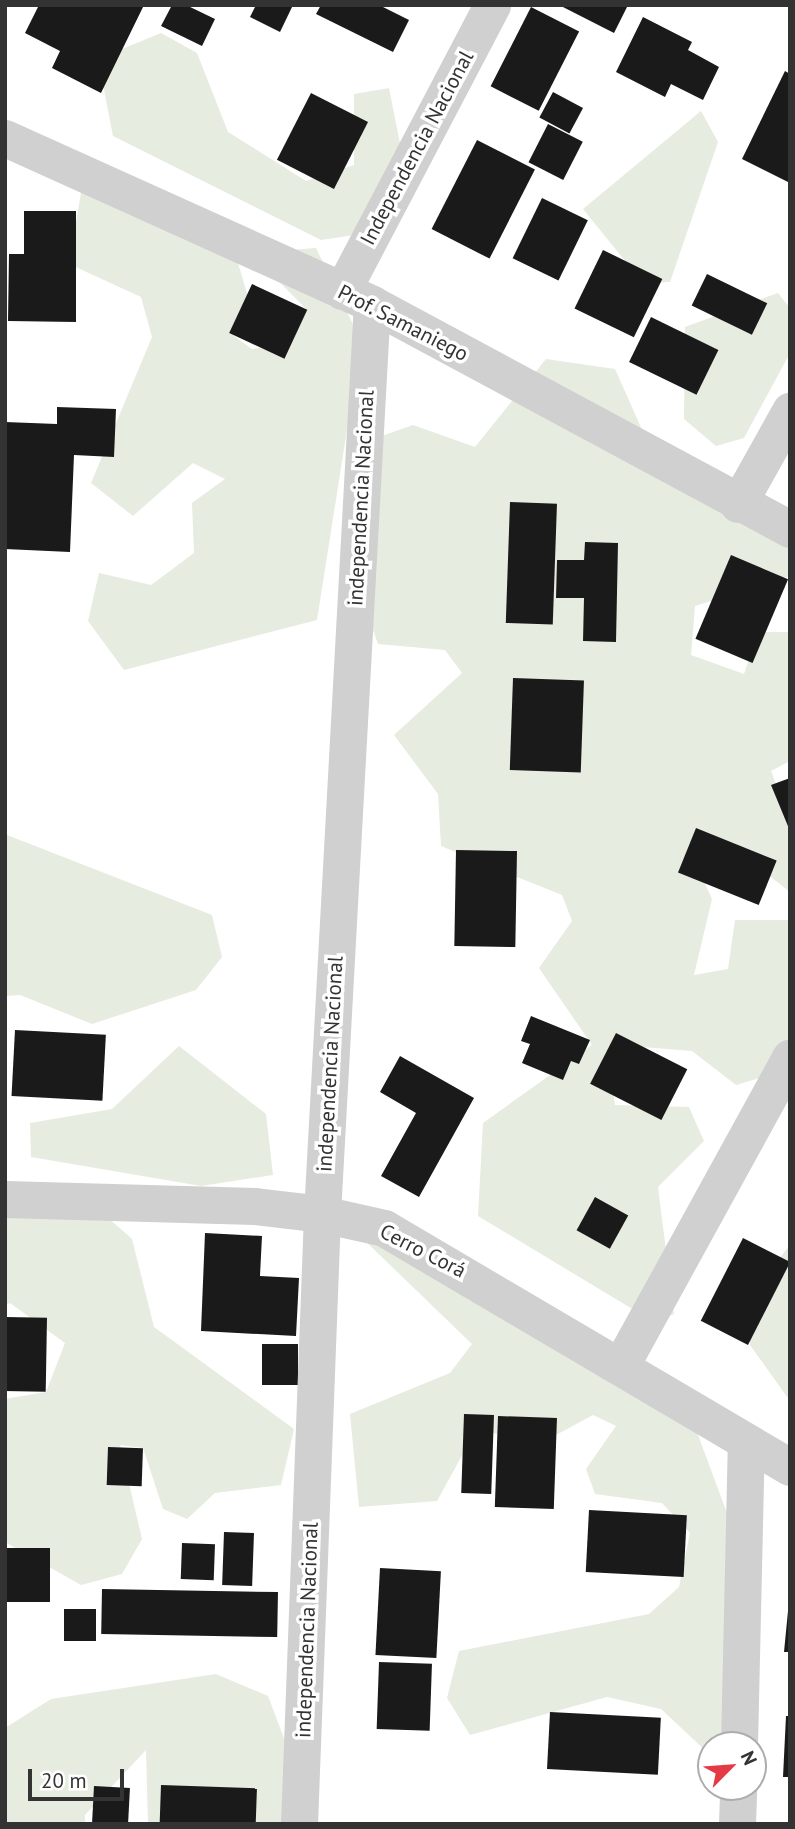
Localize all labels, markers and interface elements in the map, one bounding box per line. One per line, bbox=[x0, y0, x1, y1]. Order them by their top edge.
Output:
street label: Independencia Nacional bbox=[355, 46, 479, 250]
street label: Prof. Samaniego bbox=[333, 279, 473, 367]
street label: independencia Nacional bbox=[343, 389, 379, 607]
street label: independencia Nacional bbox=[312, 955, 348, 1173]
street label: Cerro Corá bbox=[376, 1219, 470, 1283]
street label: independencia Nacional bbox=[291, 1522, 323, 1738]
north arrow bbox=[697, 1731, 767, 1801]
text: N bbox=[736, 1747, 763, 1769]
scale bar bbox=[32, 1756, 128, 1800]
text: 20 m bbox=[41, 1767, 87, 1794]

